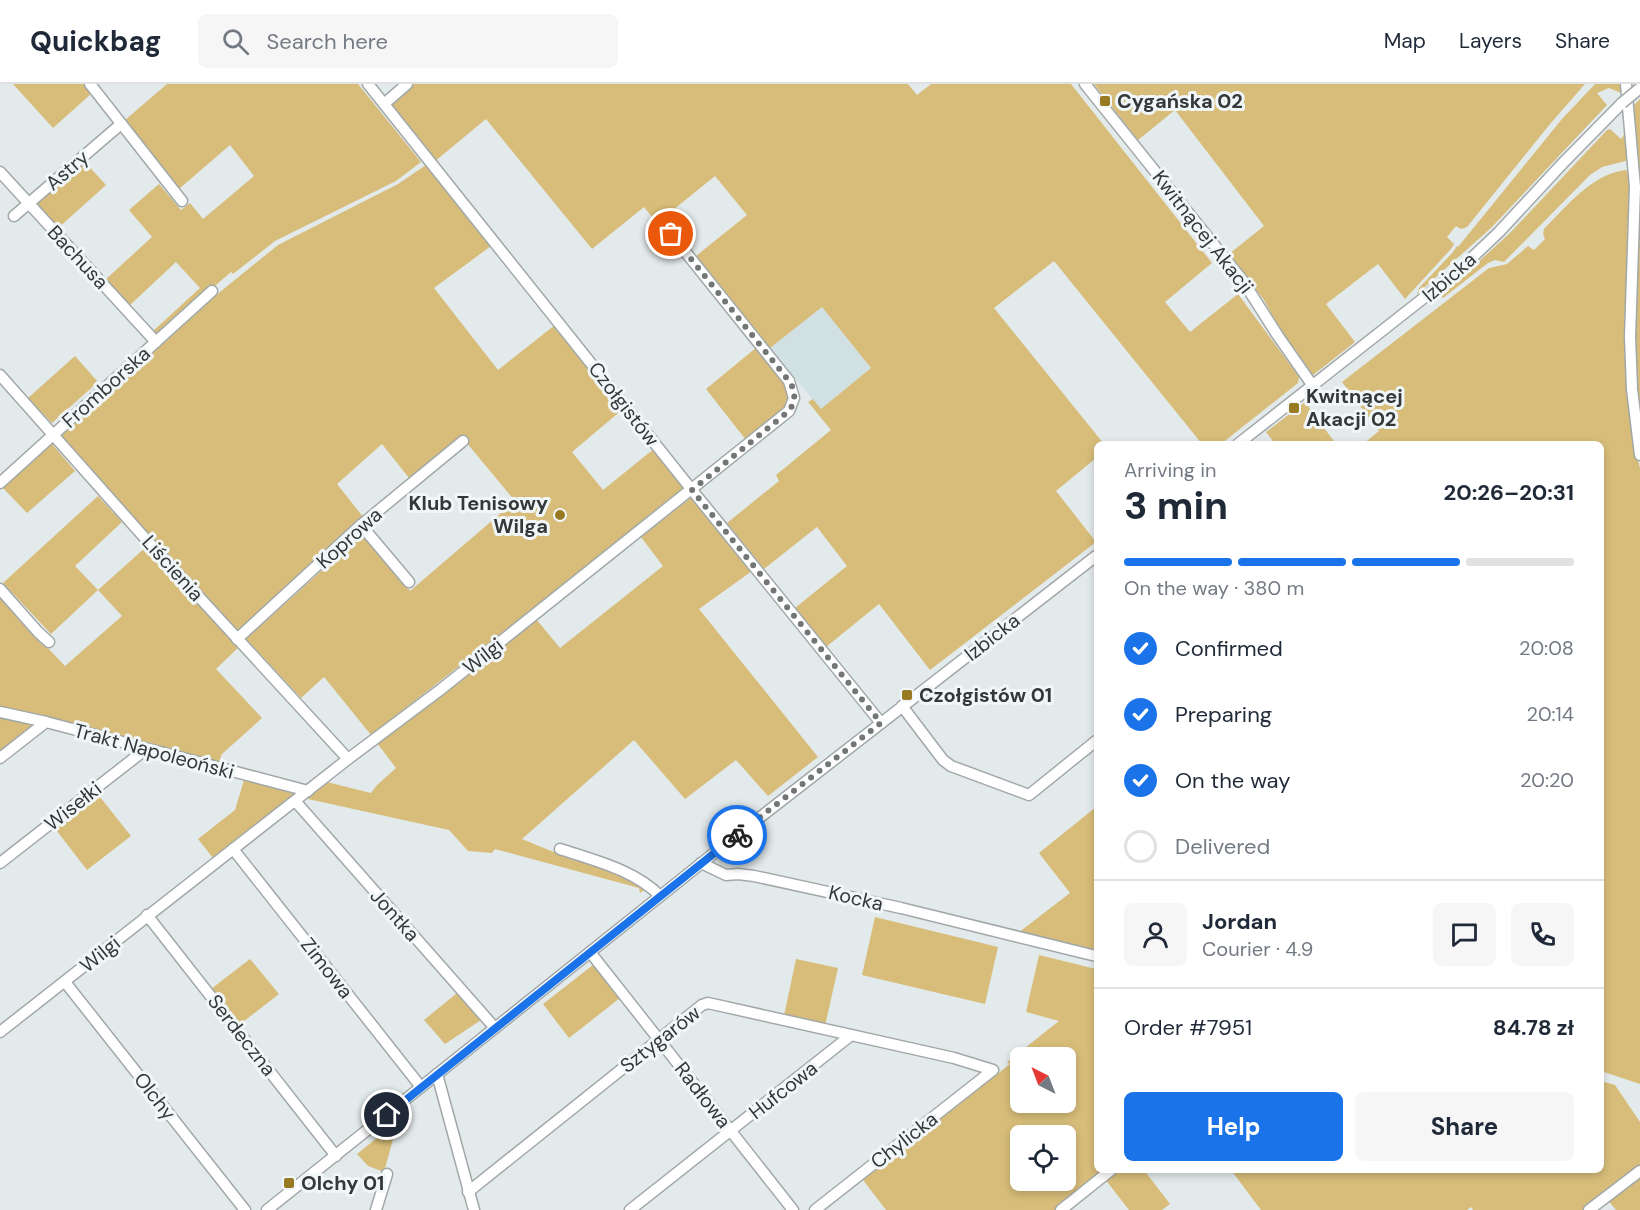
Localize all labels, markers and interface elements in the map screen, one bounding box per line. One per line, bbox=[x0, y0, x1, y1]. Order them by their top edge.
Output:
search box bbox=[198, 14, 618, 68]
text: Quickbag bbox=[30, 23, 162, 60]
icon: search bbox=[219, 25, 252, 58]
text: Search here bbox=[267, 27, 388, 56]
text: Map bbox=[1384, 27, 1426, 55]
text: Layers bbox=[1459, 27, 1522, 55]
text: Share bbox=[1555, 27, 1610, 55]
place label: Cygańska 02 bbox=[1117, 88, 1243, 114]
marker: Cygańska 02 bbox=[1098, 94, 1112, 108]
street label: Astry bbox=[40, 144, 94, 196]
street label: Kwitnącej Akacji bbox=[1147, 165, 1259, 299]
pin bbox=[645, 208, 696, 259]
icon: bag bbox=[654, 217, 687, 250]
street label: Bachusa bbox=[42, 220, 114, 294]
street label: Izbicka bbox=[1417, 246, 1481, 308]
street label: Fromborska bbox=[56, 341, 156, 433]
street label: Czołgistów bbox=[583, 356, 665, 452]
place label: Kwitnącej Akacji 02 bbox=[1306, 383, 1403, 432]
marker: Kwitnącej Akacji 02 bbox=[1287, 401, 1301, 415]
text: Arriving in bbox=[1124, 457, 1216, 483]
text: 20:26–20:31 bbox=[1444, 478, 1574, 507]
text: 3 min bbox=[1124, 480, 1228, 531]
place label: Klub Tenisowy Wilga bbox=[409, 490, 548, 539]
street label: Koprowa bbox=[311, 502, 387, 574]
marker: Klub Tenisowy Wilga bbox=[553, 508, 567, 522]
street label: Liścienia bbox=[137, 530, 209, 606]
text: On the way · 380 m bbox=[1124, 575, 1304, 601]
street label: Izbicka bbox=[959, 607, 1025, 667]
street label: Wilgi bbox=[457, 632, 509, 680]
icon: check bbox=[1124, 632, 1157, 665]
text: Confirmed bbox=[1175, 634, 1283, 663]
text: 20:08 bbox=[1519, 635, 1574, 661]
place label: Czołgistów 01 bbox=[919, 682, 1052, 708]
marker: Czołgistów 01 bbox=[900, 688, 914, 702]
icon: check bbox=[1124, 698, 1157, 731]
text: Preparing bbox=[1175, 700, 1272, 729]
text: 20:14 bbox=[1527, 701, 1574, 727]
street label: Trakt Napoleoński bbox=[71, 717, 237, 785]
icon: check bbox=[1124, 764, 1157, 797]
text: On the way bbox=[1175, 766, 1290, 795]
text: 20:20 bbox=[1520, 767, 1574, 793]
street label: Wisełki bbox=[39, 776, 107, 836]
courier bbox=[707, 805, 767, 865]
icon: bike bbox=[721, 819, 754, 852]
text: Delivered bbox=[1175, 832, 1270, 861]
street label: Kocka bbox=[826, 879, 886, 917]
street label: Jontka bbox=[365, 883, 425, 947]
button: person bbox=[1124, 903, 1187, 966]
button: chat bbox=[1433, 903, 1496, 966]
button: phone bbox=[1511, 903, 1574, 966]
text: Jordan bbox=[1202, 907, 1277, 936]
street label: Wilgi bbox=[74, 930, 126, 978]
street label: Zimowa bbox=[295, 932, 359, 1004]
text: Courier · 4.9 bbox=[1202, 936, 1313, 962]
street label: Serdeczna bbox=[202, 989, 282, 1081]
street label: Sztygarów bbox=[615, 1000, 705, 1078]
text: Order #7951 bbox=[1124, 1013, 1252, 1042]
text: 84.78 zł bbox=[1493, 1013, 1574, 1042]
north arrow bbox=[1010, 1047, 1076, 1113]
map controls bbox=[1010, 1047, 1076, 1191]
street label: Hufcowa bbox=[743, 1055, 823, 1125]
street label: Radłowa bbox=[669, 1057, 737, 1133]
street label: Olchy bbox=[128, 1067, 182, 1125]
pin bbox=[361, 1089, 412, 1140]
button: Help bbox=[1124, 1092, 1343, 1161]
button: Share bbox=[1355, 1092, 1574, 1161]
icon: home bbox=[370, 1098, 403, 1131]
street label: Chylicka bbox=[865, 1106, 943, 1174]
button: locate bbox=[1010, 1125, 1076, 1191]
place label: Olchy 01 bbox=[301, 1170, 384, 1196]
marker: Olchy 01 bbox=[282, 1176, 296, 1190]

